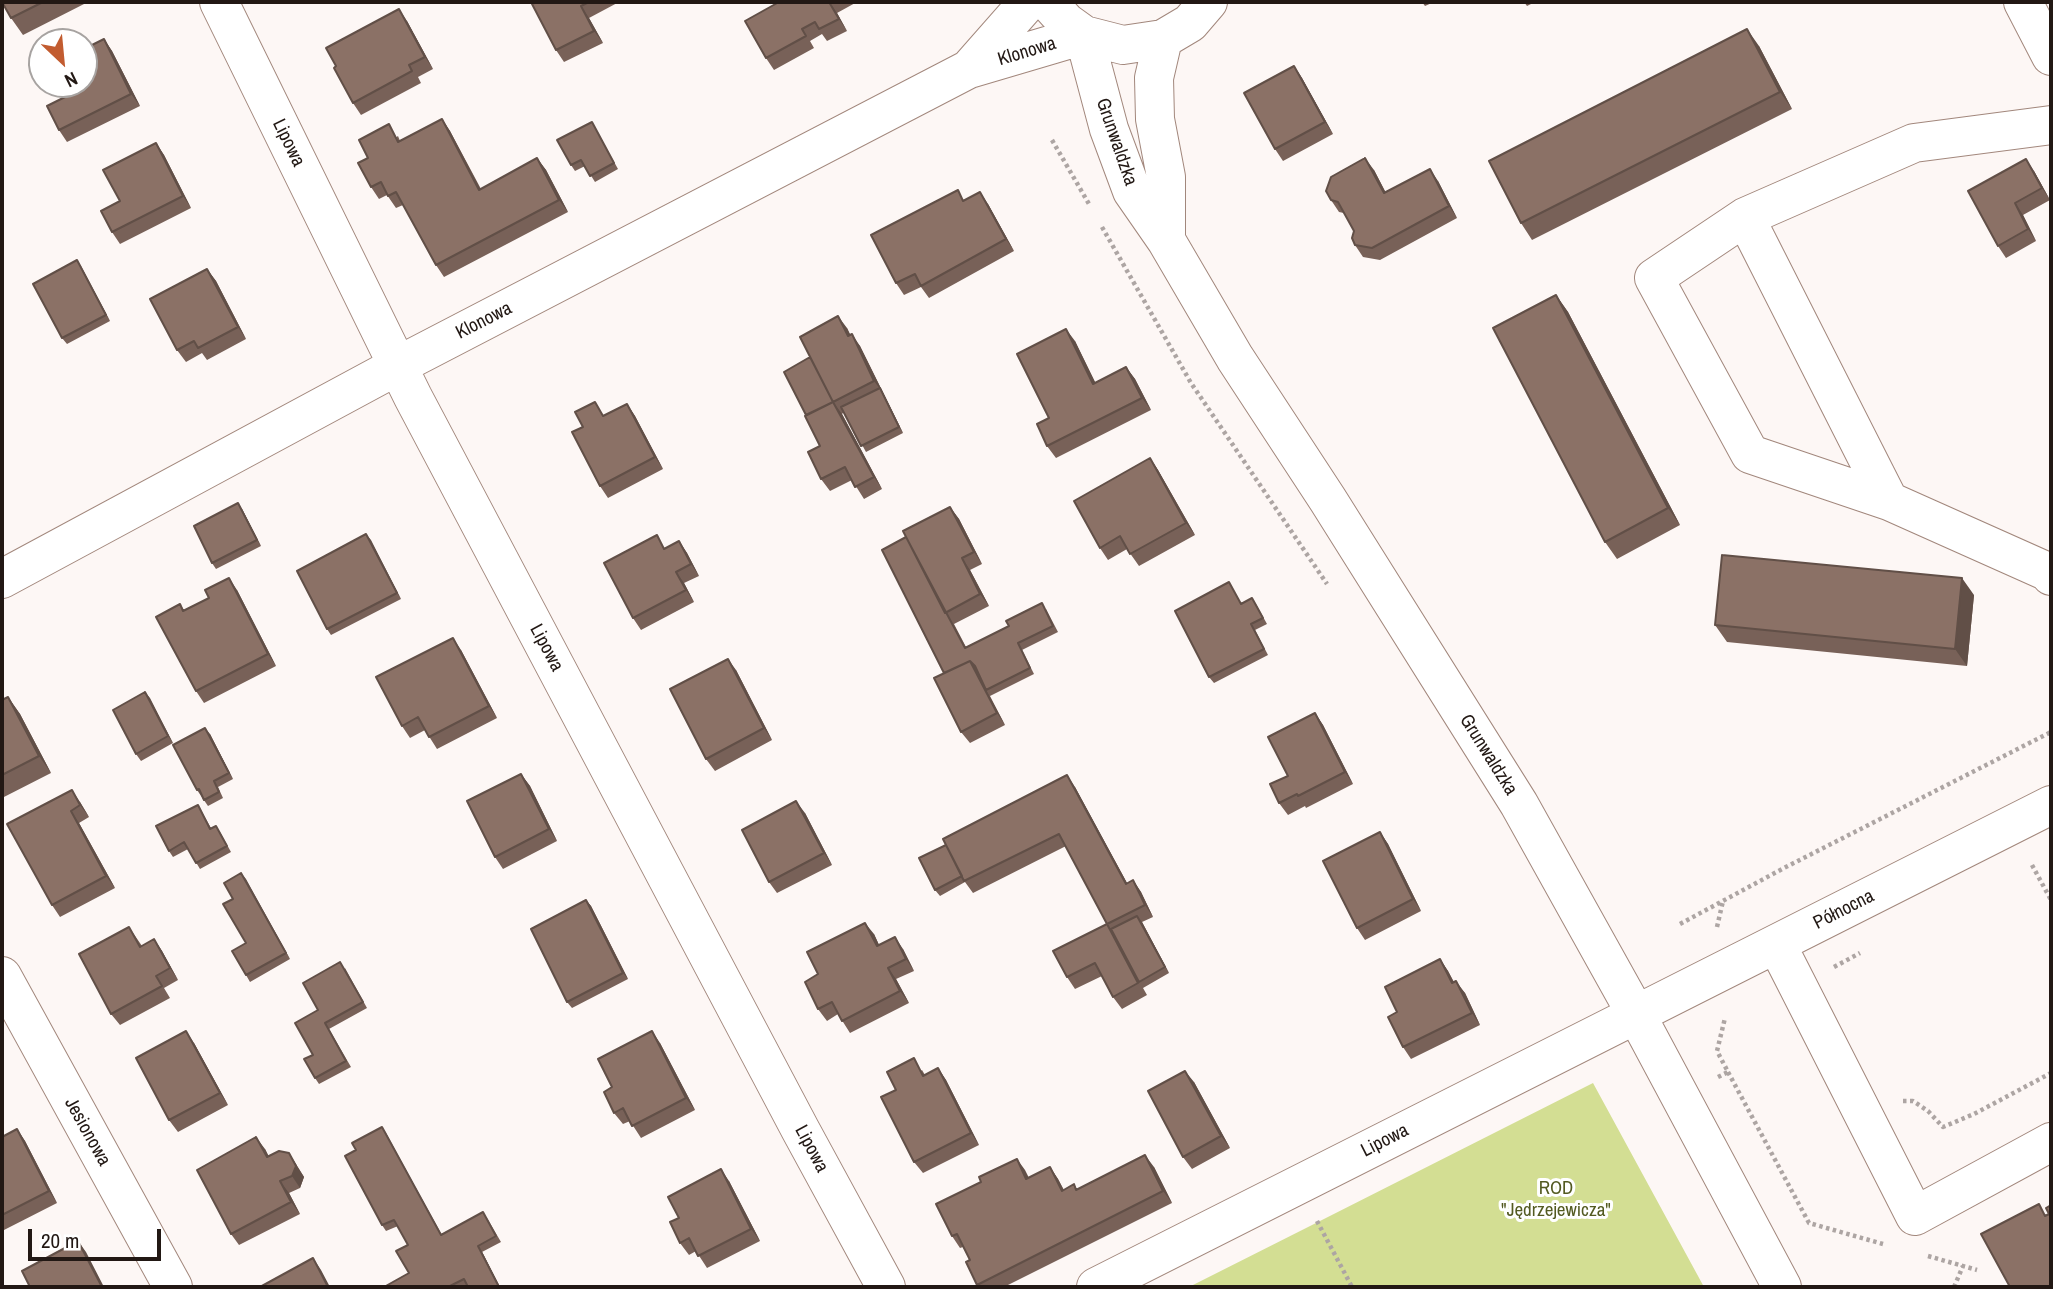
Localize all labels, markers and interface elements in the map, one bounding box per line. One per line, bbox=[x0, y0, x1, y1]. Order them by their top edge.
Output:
north arrow bbox=[28, 28, 98, 98]
street label: Klonowa bbox=[995, 32, 1059, 72]
text: N bbox=[61, 66, 82, 94]
street label: Grunwaldzka bbox=[1090, 95, 1142, 189]
street label: Lipowa bbox=[267, 115, 309, 171]
street label: Klonowa bbox=[452, 297, 516, 345]
street label: Lipowa bbox=[524, 620, 568, 676]
street label: Grunwaldzka bbox=[1454, 710, 1522, 800]
street label: Północna bbox=[1810, 885, 1878, 935]
street label: Jesionowa bbox=[59, 1094, 115, 1170]
street label: Lipowa bbox=[1357, 1119, 1413, 1163]
street label: Lipowa bbox=[789, 1121, 833, 1177]
park label: ROD "Jędrzejewicza" bbox=[1501, 1178, 1611, 1222]
scale bar bbox=[32, 1216, 164, 1260]
text: 20 m bbox=[41, 1226, 79, 1255]

